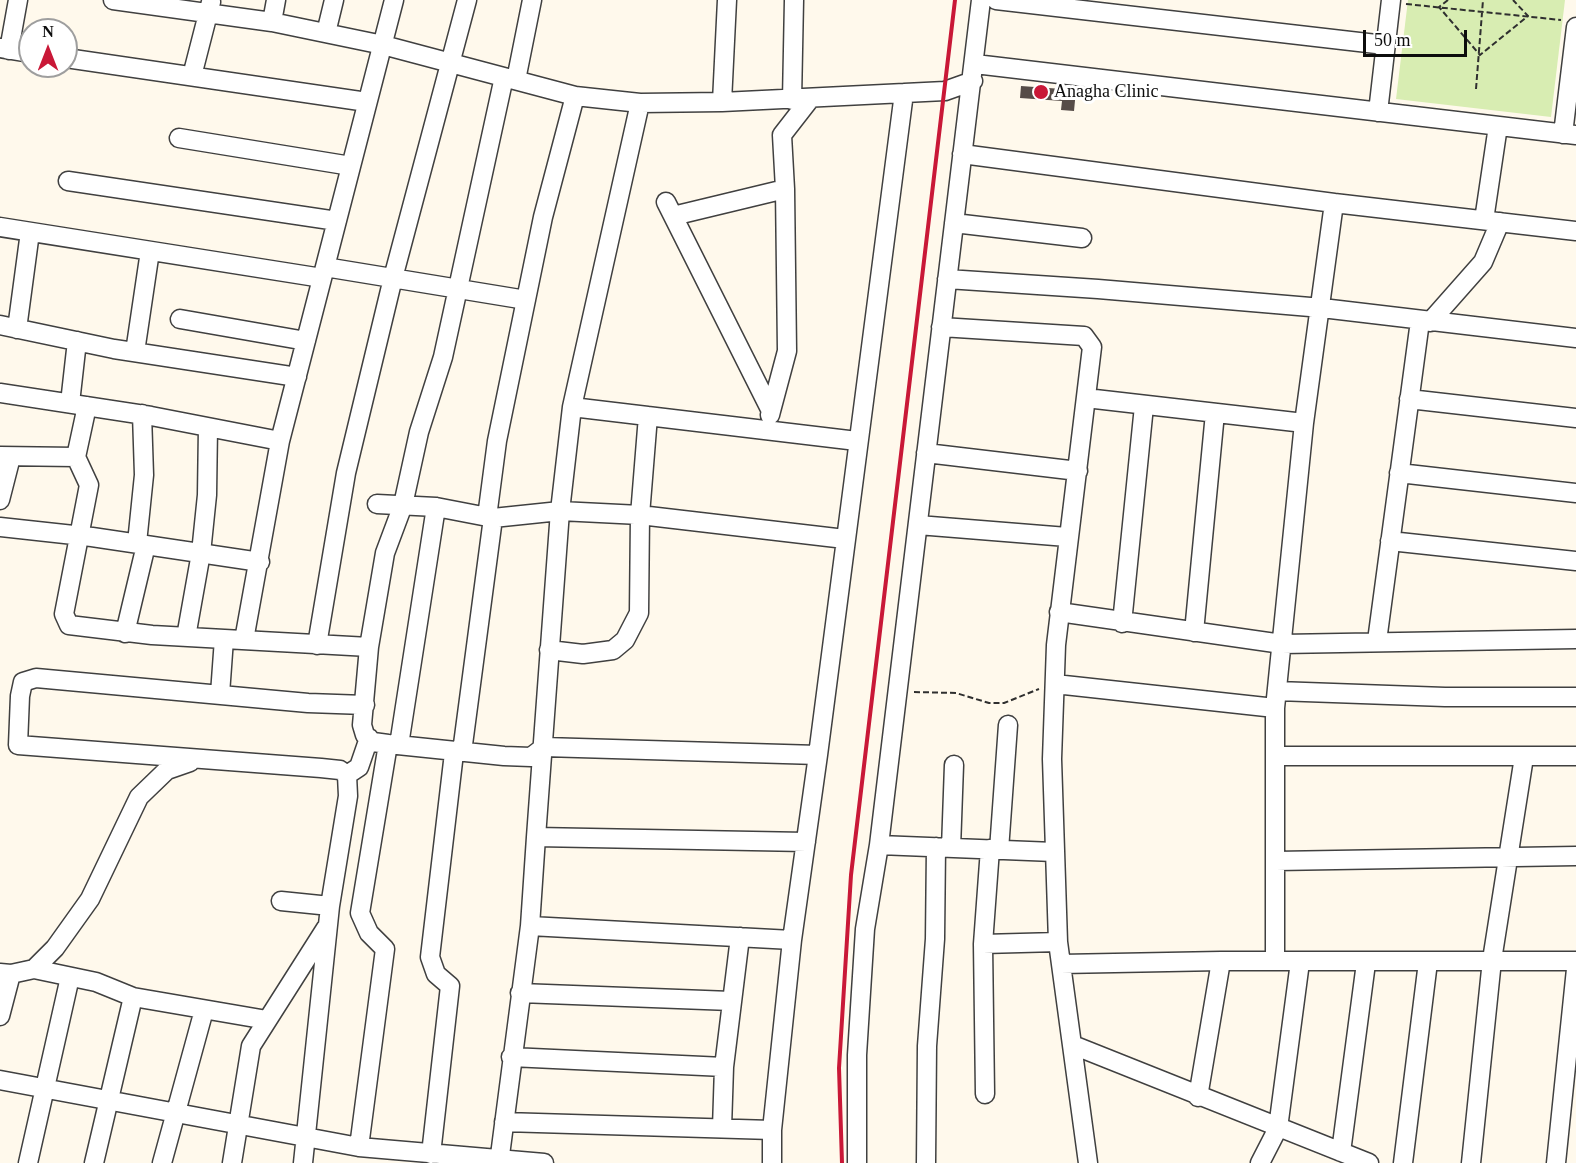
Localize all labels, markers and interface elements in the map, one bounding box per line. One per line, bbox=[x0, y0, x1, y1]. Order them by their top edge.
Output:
north arrow bbox=[18, 18, 78, 78]
scale bar bbox=[1366, 18, 1470, 56]
text: N bbox=[42, 23, 54, 40]
text: 50 m bbox=[1374, 30, 1411, 50]
place label: Anagha Clinic bbox=[1054, 81, 1158, 103]
marker: Anagha Clinic bbox=[1032, 83, 1050, 101]

